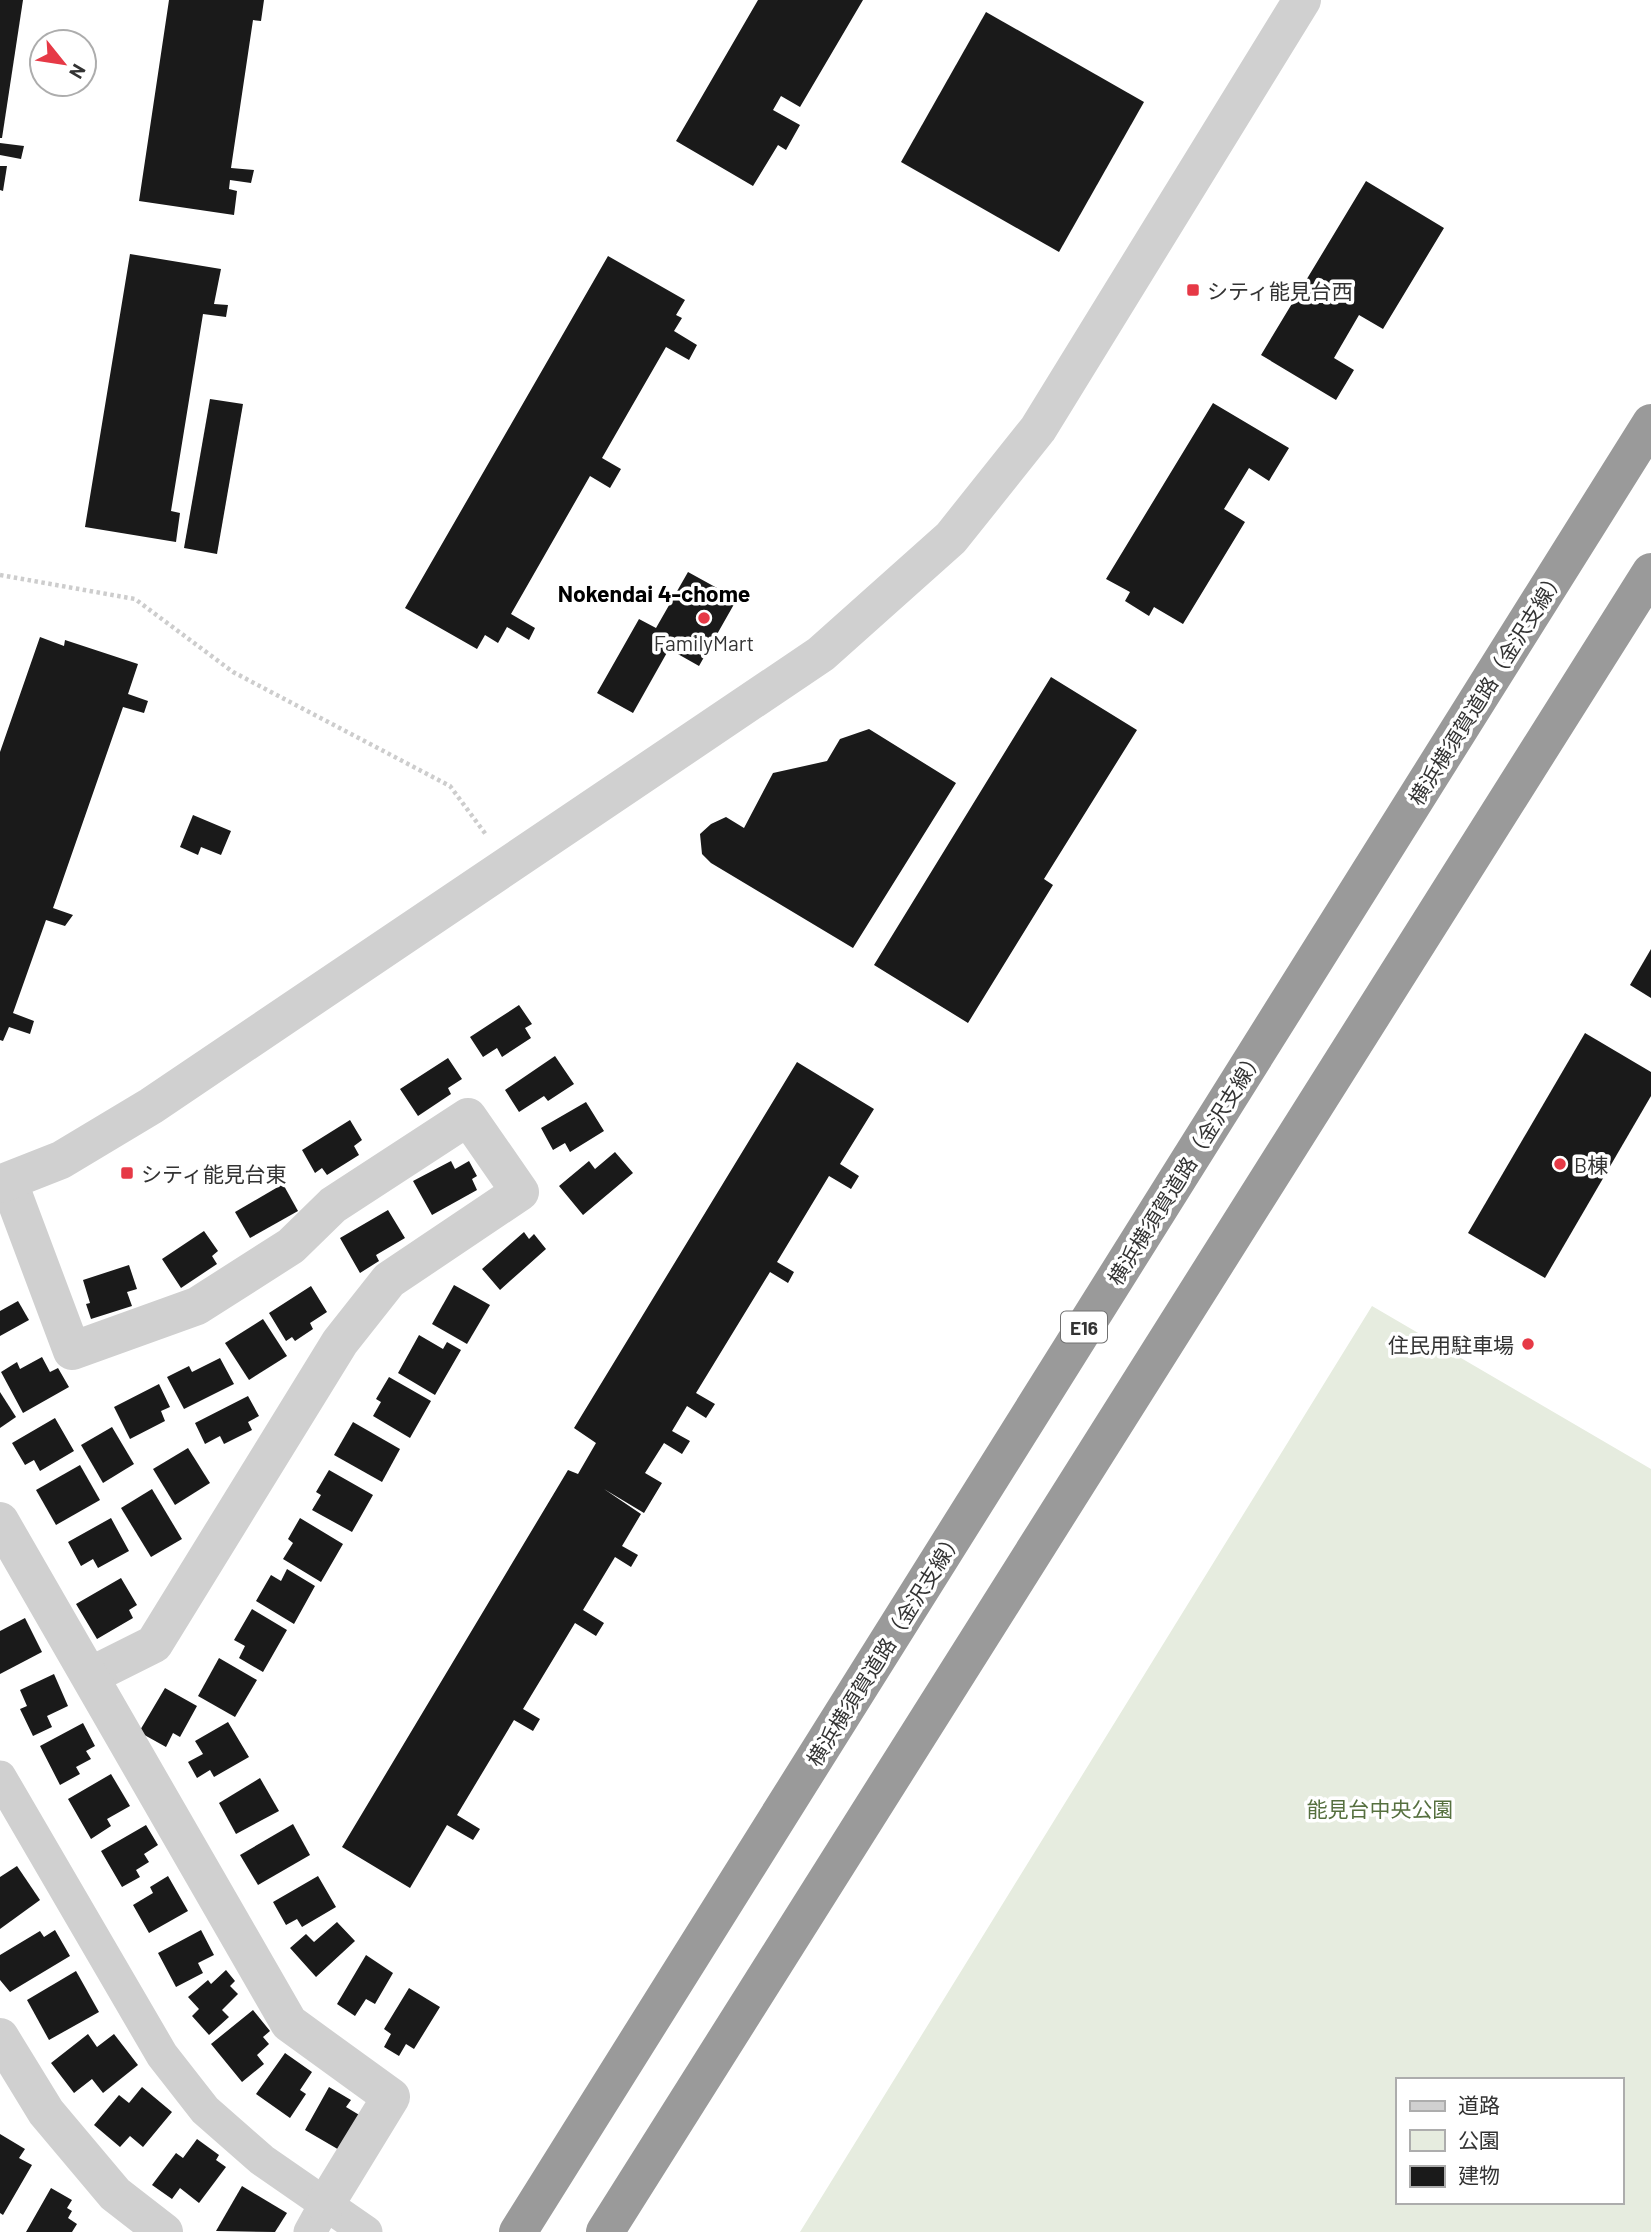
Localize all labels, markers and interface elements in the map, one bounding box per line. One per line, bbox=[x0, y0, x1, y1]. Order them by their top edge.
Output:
north arrow bbox=[28, 28, 98, 98]
text: N bbox=[65, 61, 91, 83]
place label: シティ能見台西 bbox=[1207, 278, 1353, 303]
marker: シティ能見台西 bbox=[1185, 282, 1201, 298]
street label: 横浜横須賀道路（金沢支線） bbox=[1403, 565, 1569, 809]
district label: Nokendai 4-chome bbox=[558, 579, 750, 607]
marker: FamilyMart bbox=[696, 610, 712, 626]
place label: FamilyMart bbox=[654, 630, 754, 655]
street label: 横浜横須賀道路（金沢支線） bbox=[1102, 1045, 1268, 1289]
place label: B棟 bbox=[1574, 1152, 1608, 1177]
marker: B棟 bbox=[1552, 1156, 1568, 1172]
place label: シティ能見台東 bbox=[141, 1161, 287, 1186]
marker: シティ能見台東 bbox=[119, 1165, 135, 1181]
road number: E16 bbox=[1061, 1312, 1107, 1343]
place label: 住民用駐車場 bbox=[1388, 1332, 1514, 1357]
marker: 住民用駐車場 bbox=[1520, 1336, 1536, 1352]
street label: 横浜横須賀道路（金沢支線） bbox=[801, 1526, 967, 1770]
park label: 能見台中央公園 bbox=[1307, 1796, 1454, 1821]
legend bbox=[1396, 2078, 1623, 2204]
text: 道路 bbox=[1458, 2092, 1500, 2117]
text: 公園 bbox=[1458, 2127, 1500, 2152]
text: 建物 bbox=[1458, 2162, 1500, 2187]

